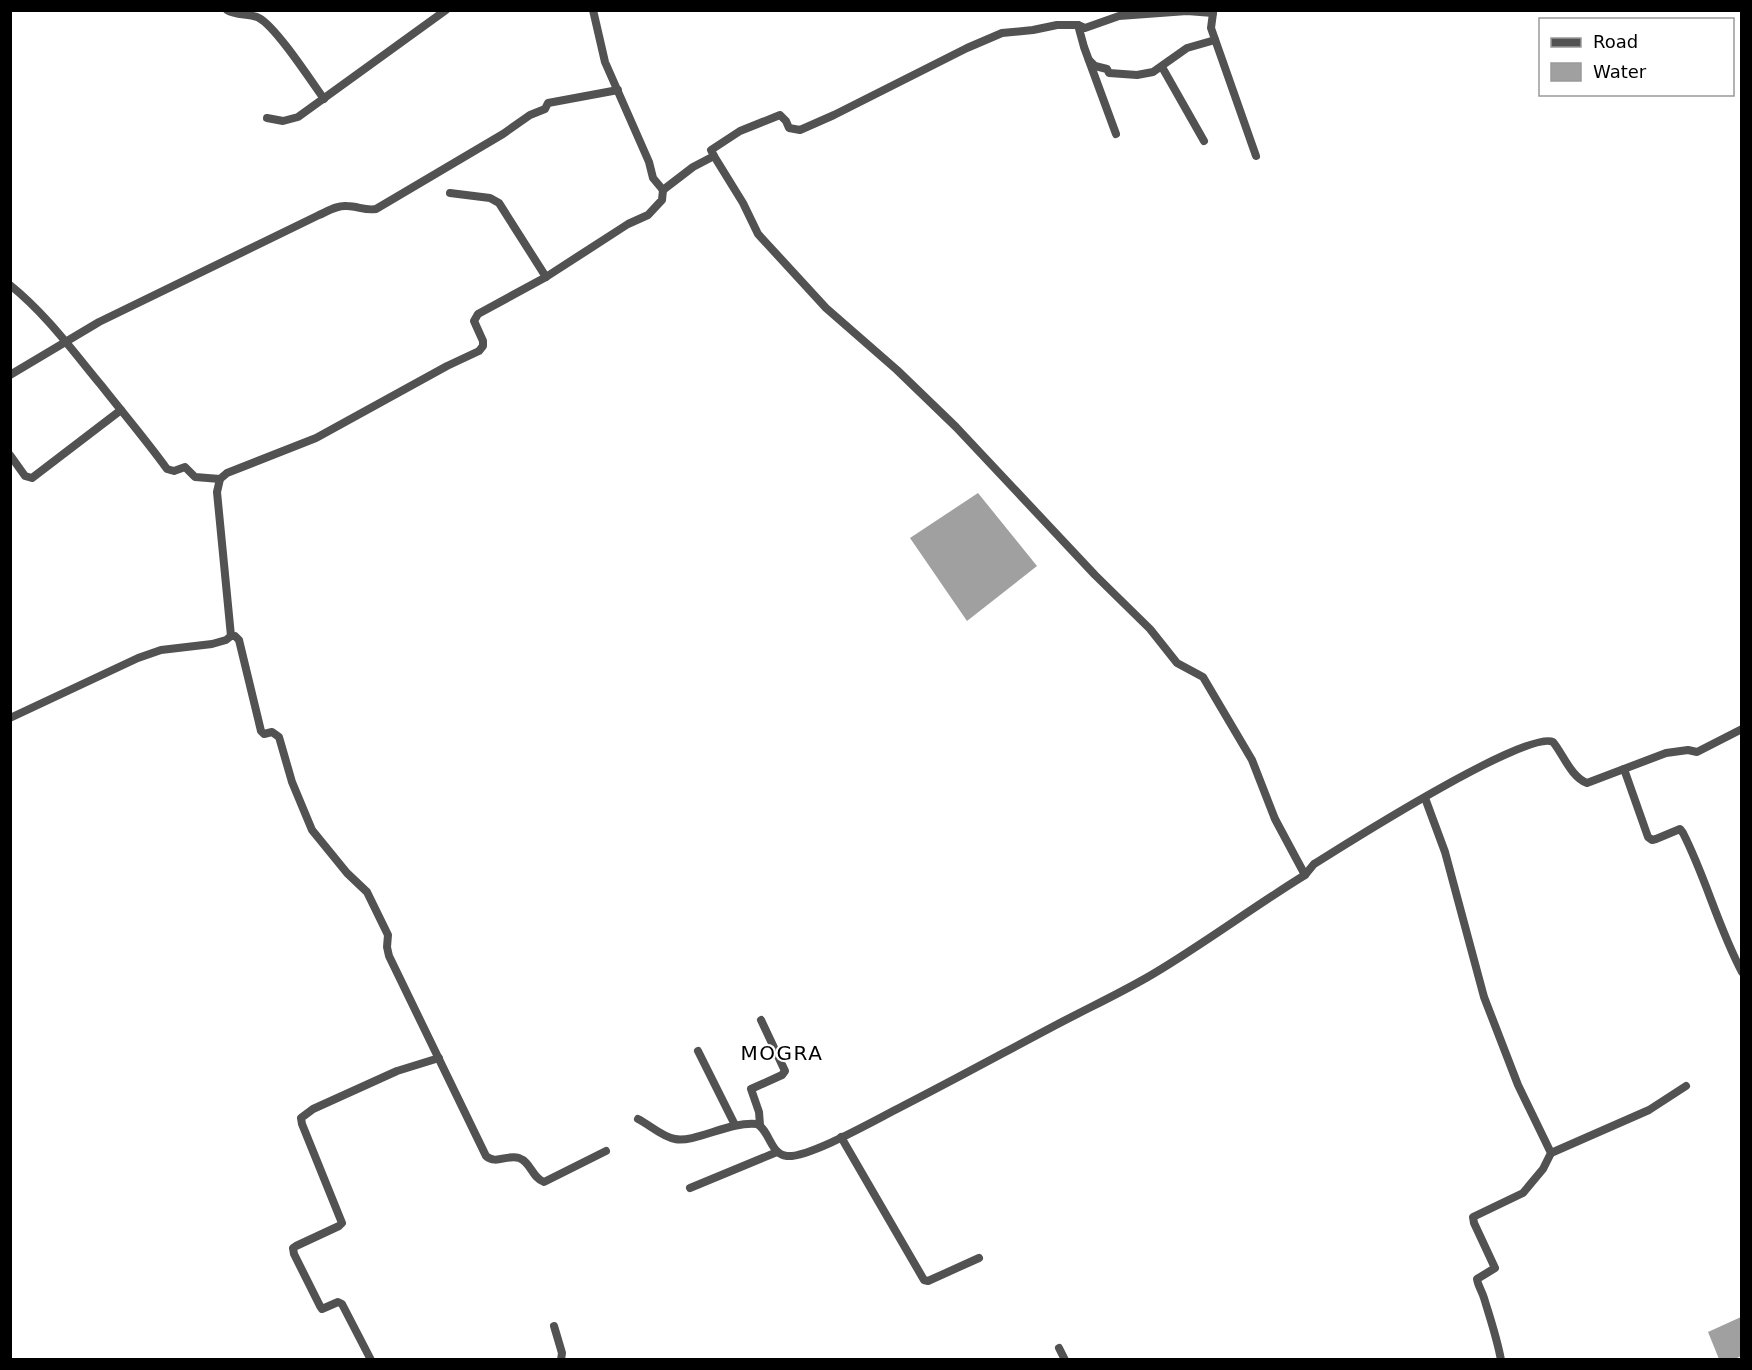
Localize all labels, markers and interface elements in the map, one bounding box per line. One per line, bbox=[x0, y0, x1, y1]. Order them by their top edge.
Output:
legend bbox=[1539, 18, 1734, 96]
text: Road bbox=[1593, 31, 1638, 52]
text: Water bbox=[1593, 61, 1647, 82]
district label: MOGRA bbox=[741, 1041, 823, 1065]

